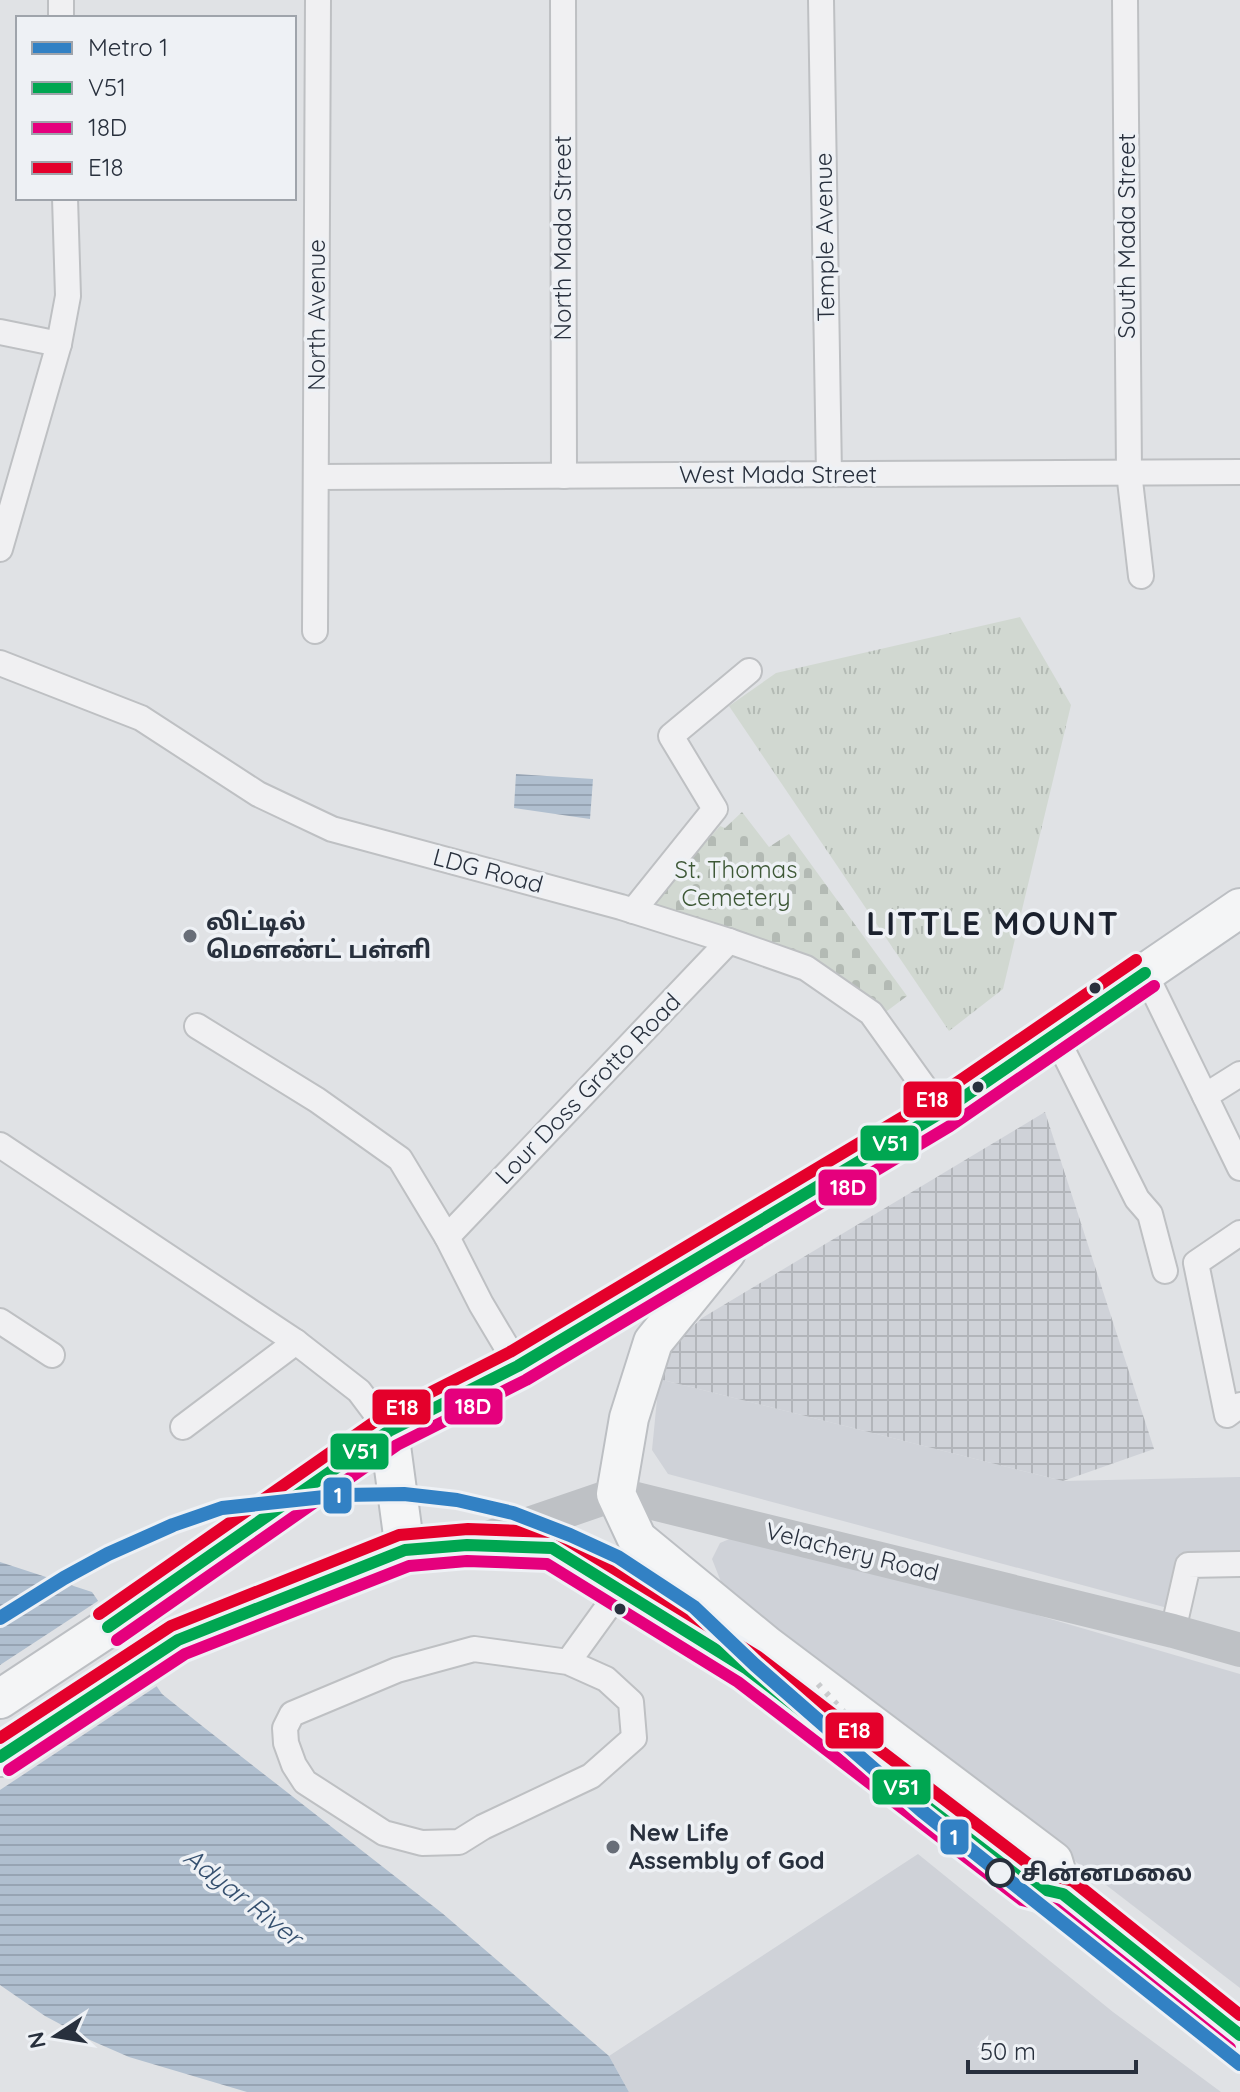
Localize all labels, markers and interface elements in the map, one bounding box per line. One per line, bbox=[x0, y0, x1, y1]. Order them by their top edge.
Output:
legend bbox=[16, 16, 296, 200]
text: Metro 1 bbox=[88, 32, 168, 62]
text: V51 bbox=[88, 72, 126, 102]
text: 18D bbox=[88, 112, 127, 142]
street label: South Mada Street bbox=[1111, 133, 1141, 339]
street label: North Mada Street bbox=[547, 135, 577, 341]
text: E18 bbox=[88, 152, 123, 182]
street label: Temple Avenue bbox=[808, 152, 840, 322]
street label: North Avenue bbox=[301, 239, 331, 391]
street label: West Mada Street bbox=[679, 459, 877, 489]
street label: LDG Road bbox=[430, 841, 547, 899]
park label: St. Thomas Cemetery bbox=[675, 854, 797, 912]
district label: LITTLE MOUNT bbox=[866, 903, 1120, 943]
place label: லிட்டில் மௌண்ட் பள்ளி bbox=[206, 906, 431, 964]
marker: லிட்டில் மௌண்ட் பள்ளி bbox=[181, 927, 199, 945]
unlabelled marker bbox=[1087, 980, 1103, 996]
street label: Lour Doss Grotto Road bbox=[488, 986, 686, 1190]
unlabelled marker bbox=[970, 1079, 986, 1095]
line badge: E18 bbox=[902, 1080, 963, 1119]
text: E18 bbox=[915, 1085, 949, 1113]
line badge: V51 bbox=[859, 1124, 920, 1162]
text: V51 bbox=[872, 1129, 908, 1157]
line badge: 18D bbox=[817, 1168, 878, 1207]
text: 18D bbox=[830, 1173, 866, 1201]
line badge: 18D bbox=[443, 1387, 504, 1426]
line badge: E18 bbox=[371, 1388, 432, 1426]
text: 18D bbox=[455, 1392, 491, 1420]
text: E18 bbox=[385, 1393, 419, 1421]
line badge: V51 bbox=[329, 1432, 390, 1471]
text: V51 bbox=[342, 1437, 378, 1465]
line badge: 1 bbox=[322, 1476, 353, 1515]
text: 1 bbox=[334, 1481, 342, 1509]
street label: Velachery Road bbox=[762, 1515, 942, 1587]
unlabelled marker bbox=[612, 1601, 628, 1617]
line badge: E18 bbox=[824, 1711, 885, 1750]
text: E18 bbox=[837, 1716, 871, 1744]
line badge: V51 bbox=[871, 1768, 932, 1806]
text: V51 bbox=[883, 1773, 919, 1801]
place label: New Life Assembly of God bbox=[629, 1817, 825, 1875]
line badge: 1 bbox=[939, 1818, 970, 1856]
text: 1 bbox=[950, 1823, 958, 1851]
marker: New Life Assembly of God bbox=[604, 1838, 622, 1856]
water label: Adyar River bbox=[177, 1840, 312, 1955]
place label: சின்னமலை bbox=[1021, 1857, 1192, 1887]
marker: சின்னமலை bbox=[986, 1859, 1014, 1887]
north arrow bbox=[16, 1996, 96, 2076]
scale bar bbox=[968, 2024, 1136, 2074]
text: N bbox=[21, 2029, 52, 2051]
text: 50 m bbox=[980, 2036, 1036, 2066]

